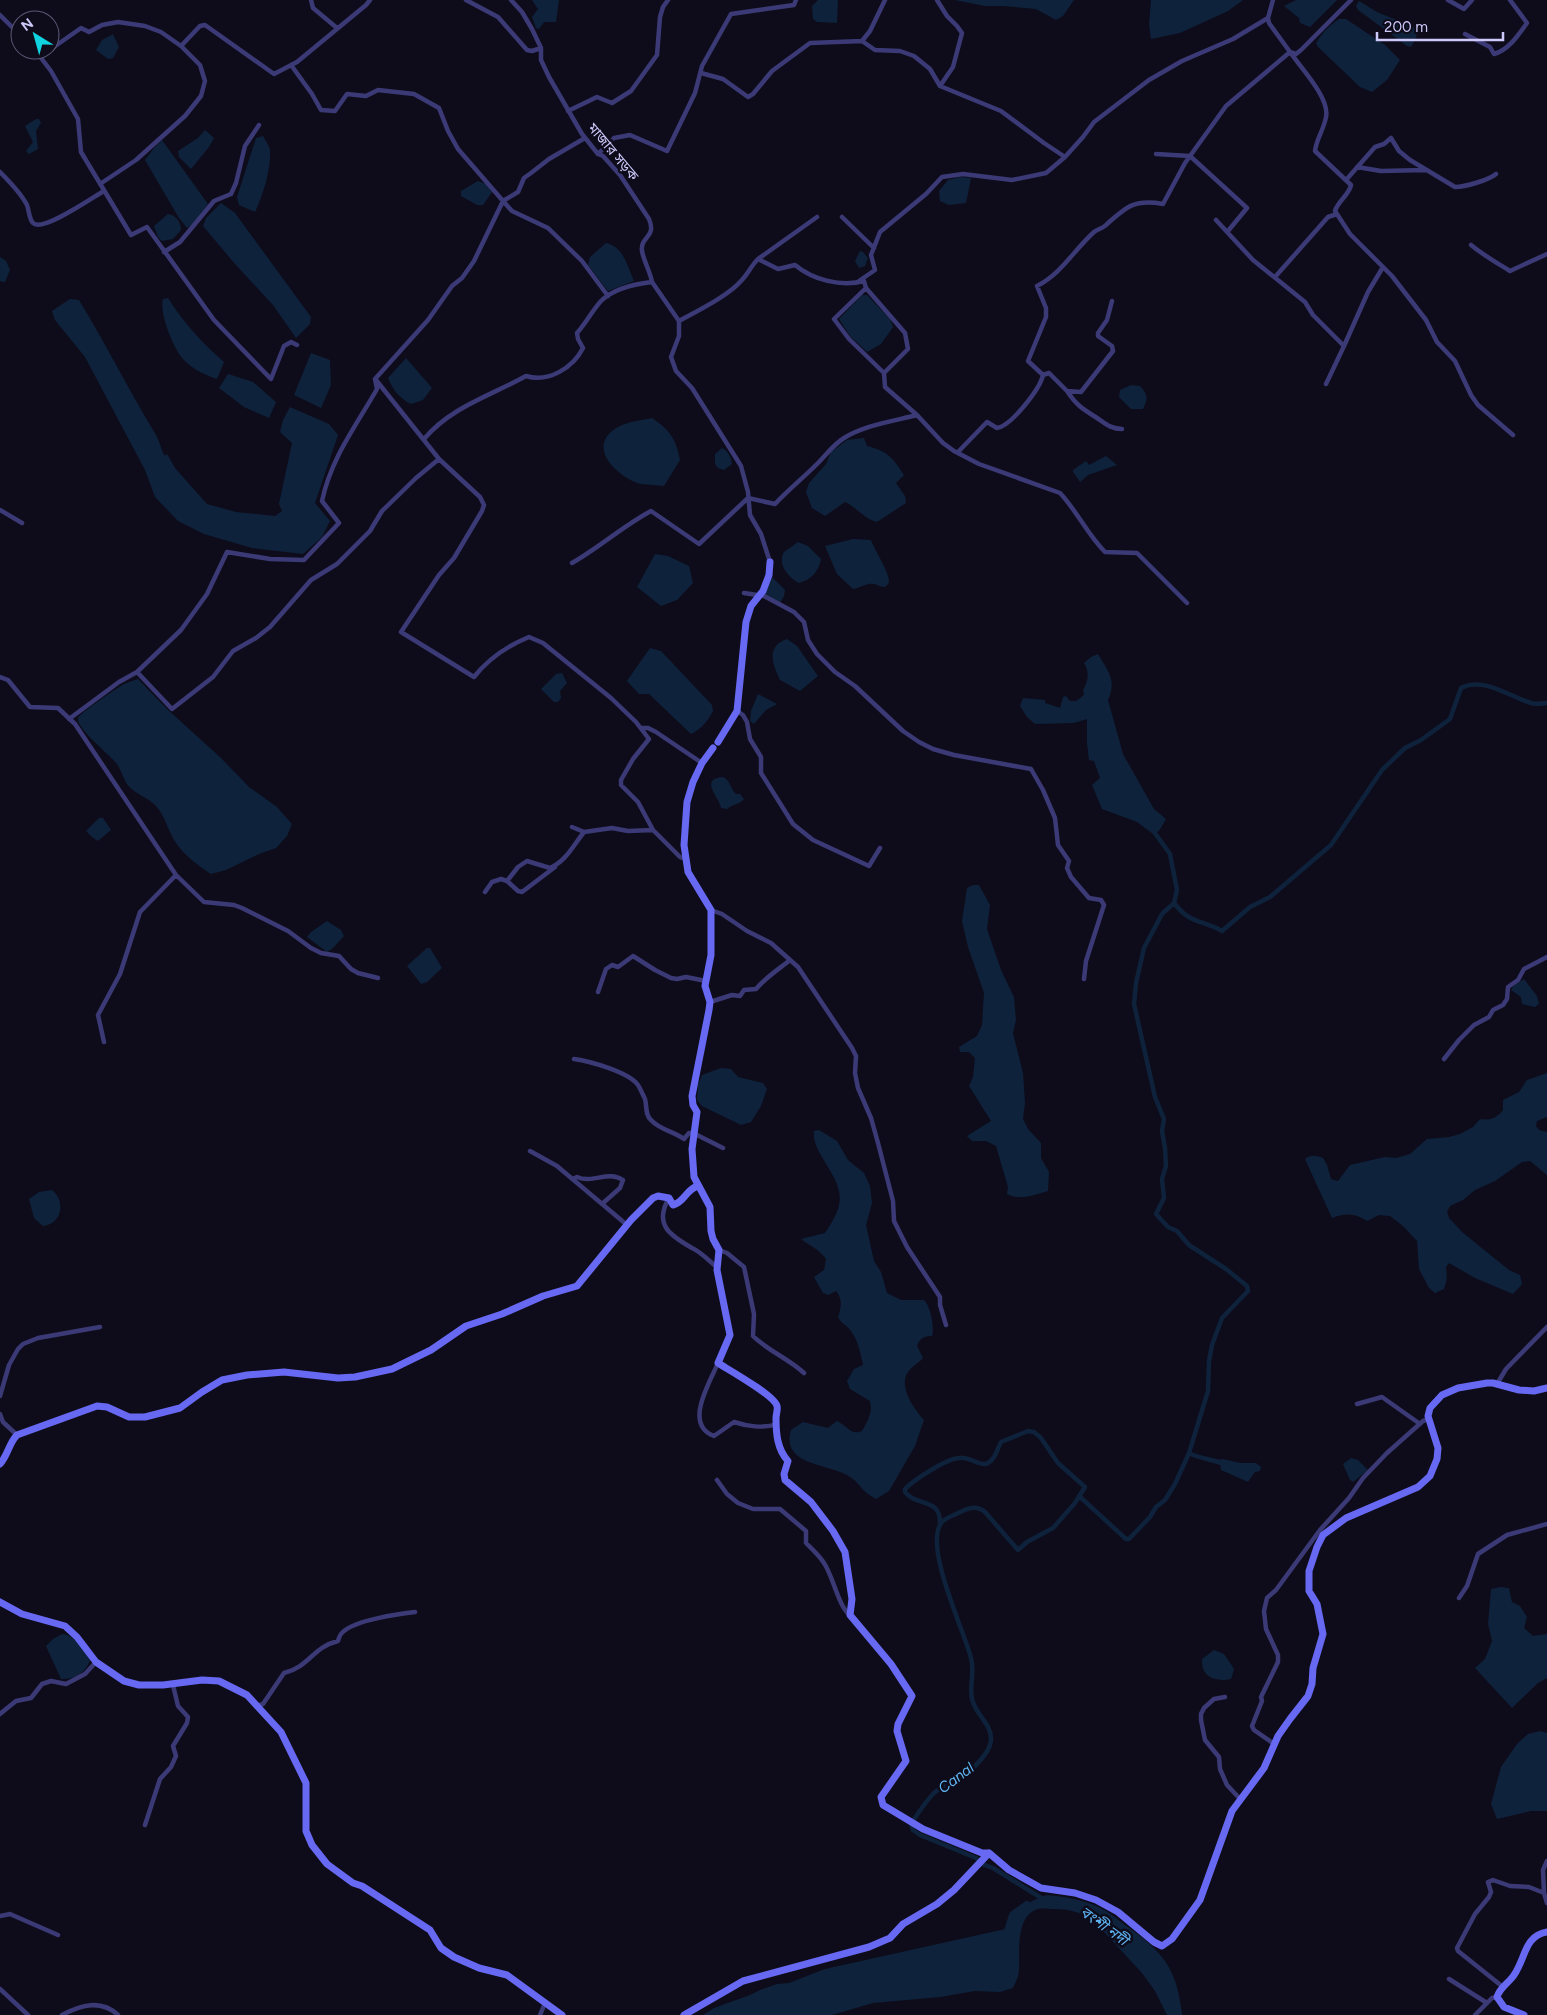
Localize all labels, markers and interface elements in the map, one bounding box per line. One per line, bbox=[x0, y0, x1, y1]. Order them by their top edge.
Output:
north arrow bbox=[10, 10, 60, 60]
scale bar bbox=[1377, 10, 1503, 42]
text: N bbox=[18, 15, 37, 35]
text: 200 m bbox=[1384, 18, 1428, 36]
street label: মাজার সড়ক bbox=[583, 119, 642, 185]
water label: Canal bbox=[935, 1758, 978, 1797]
water label: বংশী নদী bbox=[1077, 1903, 1134, 1951]

